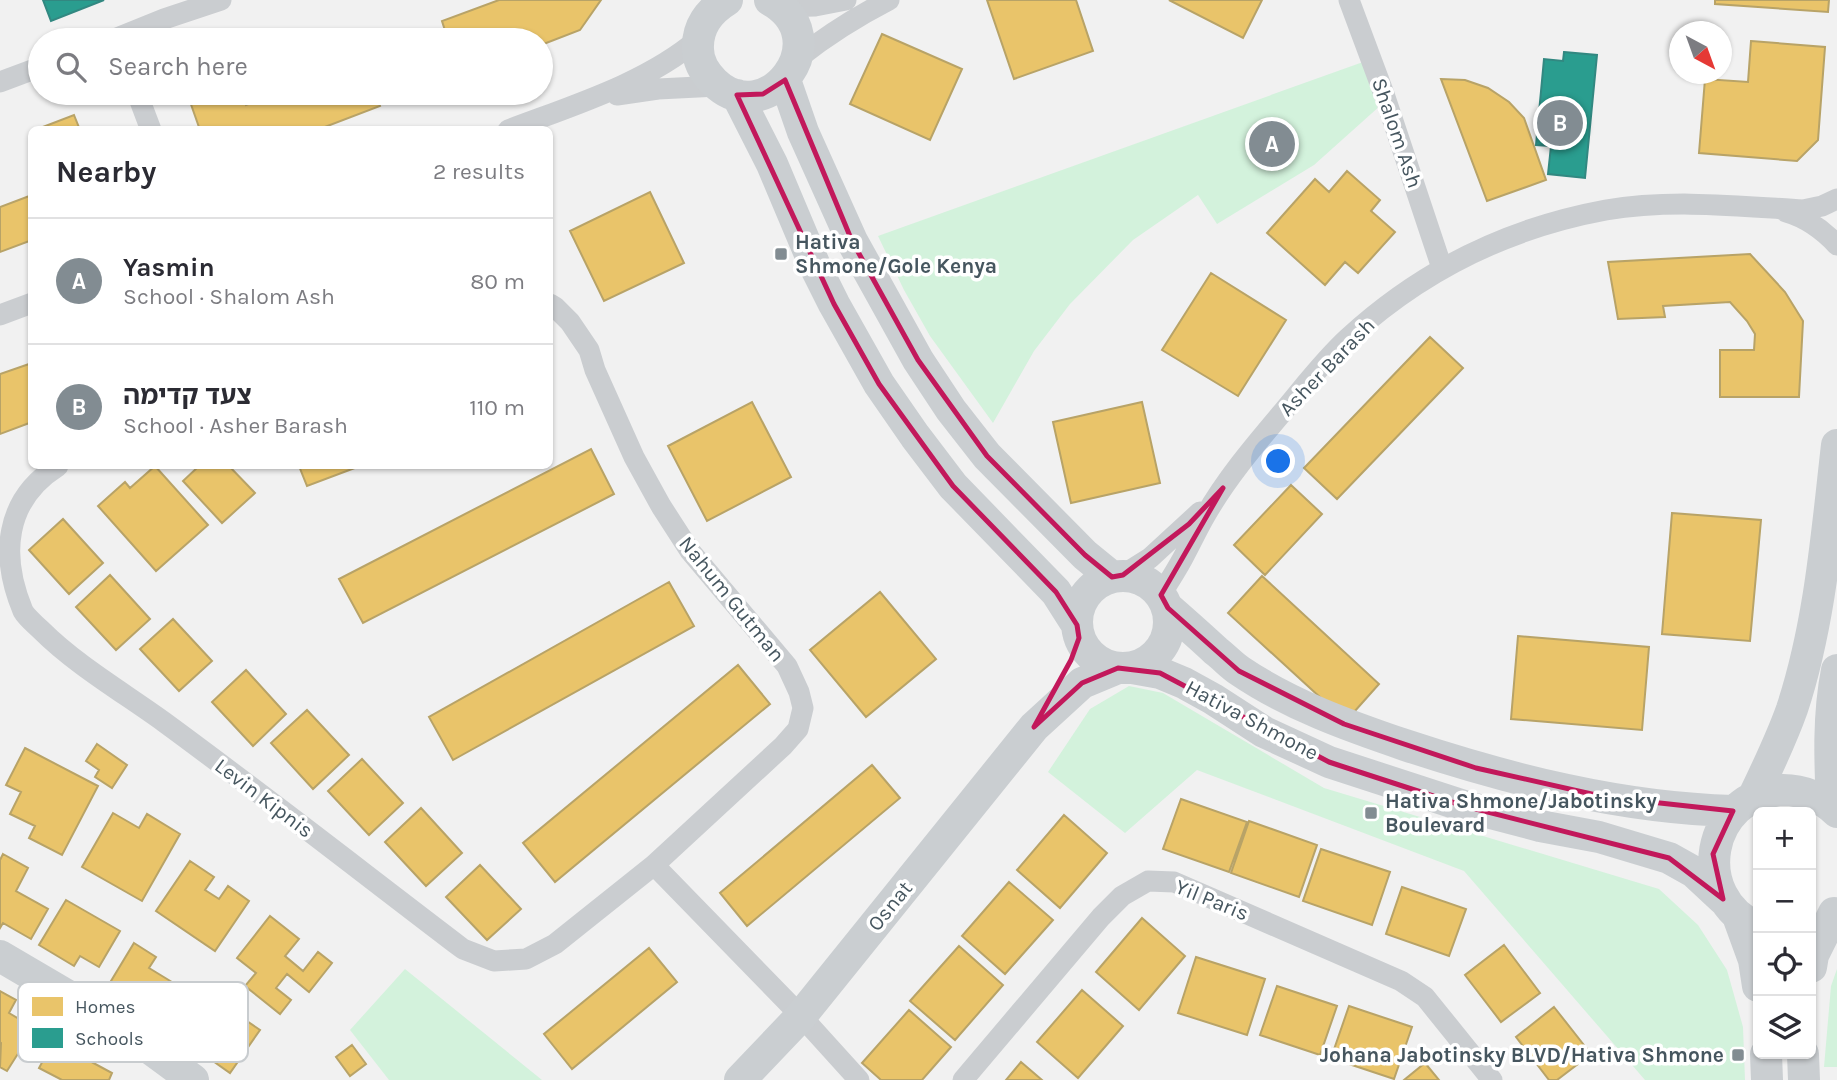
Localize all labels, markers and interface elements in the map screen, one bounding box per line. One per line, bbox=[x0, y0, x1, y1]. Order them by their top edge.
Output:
north arrow bbox=[1669, 21, 1732, 84]
search box bbox=[28, 28, 553, 105]
icon: search bbox=[52, 48, 90, 86]
text: Search here bbox=[108, 51, 248, 82]
street label: Shalom Ash bbox=[1367, 75, 1427, 191]
pin: B bbox=[1537, 97, 1583, 149]
pin: A bbox=[1249, 118, 1295, 170]
text: Nearby bbox=[56, 154, 156, 190]
text: 2 results bbox=[433, 158, 525, 185]
place label: Hativa Shmone/Gole Kenya bbox=[795, 230, 997, 278]
marker: Hativa Shmone/Gole Kenya bbox=[773, 246, 789, 262]
text: Yasmin bbox=[123, 252, 215, 283]
text: A bbox=[72, 268, 86, 295]
text: 80 m bbox=[470, 268, 525, 295]
text: School · Shalom Ash bbox=[123, 283, 335, 310]
street label: Asher Barash bbox=[1274, 313, 1380, 421]
text: צעד קדימה bbox=[123, 380, 252, 411]
text: B bbox=[72, 394, 86, 421]
text: 110 m bbox=[469, 394, 525, 421]
text: School · Asher Barash bbox=[123, 412, 348, 439]
your location bbox=[1261, 444, 1295, 478]
street label: Nahum Gutman bbox=[674, 532, 790, 666]
street label: Hativa Shmone bbox=[1182, 675, 1322, 765]
street label: Levin Kipnis bbox=[210, 753, 318, 843]
place label: Hativa Shmone/Jabotinsky Boulevard bbox=[1385, 789, 1657, 837]
marker: Hativa Shmone/Jabotinsky Boulevard bbox=[1363, 805, 1379, 821]
map controls bbox=[1753, 807, 1816, 1059]
button: + bbox=[1753, 807, 1816, 870]
button: − bbox=[1753, 870, 1816, 933]
street label: Yil Paris bbox=[1172, 875, 1252, 925]
street label: Osnat bbox=[863, 876, 917, 936]
button: locate bbox=[1753, 933, 1816, 996]
legend bbox=[18, 982, 248, 1062]
text: Homes bbox=[75, 996, 136, 1018]
button: layers bbox=[1753, 996, 1816, 1059]
text: Schools bbox=[75, 1028, 144, 1050]
place label: Johana Jabotinsky BLVD/Hativa Shmone bbox=[1320, 1043, 1724, 1067]
marker: Johana Jabotinsky BLVD/Hativa Shmone bbox=[1730, 1047, 1746, 1063]

